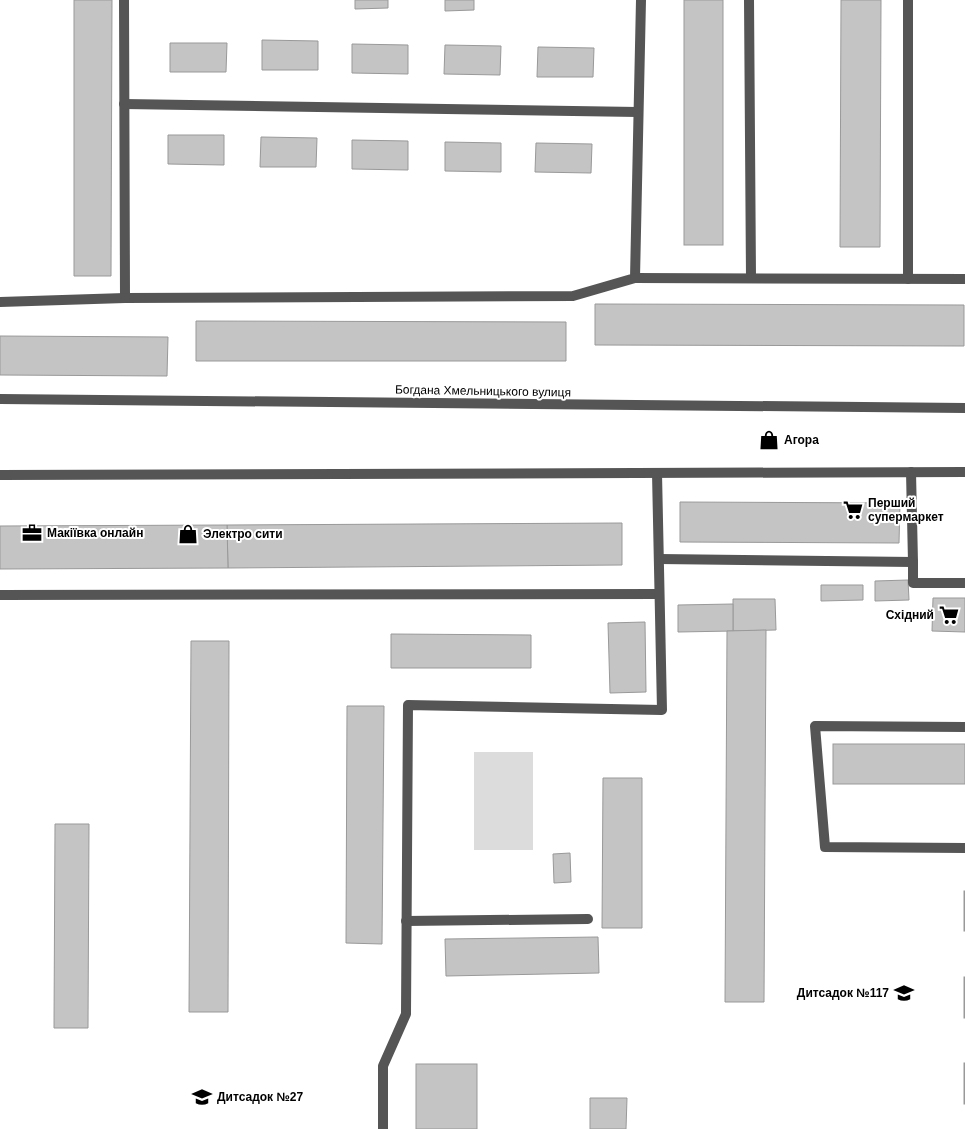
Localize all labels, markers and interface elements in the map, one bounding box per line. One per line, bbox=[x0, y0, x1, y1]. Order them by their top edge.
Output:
street label: Богдана Хмельницького вулиця bbox=[395, 382, 571, 400]
shop icon: Агора bbox=[758, 429, 780, 451]
place label: Агора bbox=[784, 433, 819, 447]
place label: Перший супермаркет bbox=[868, 496, 944, 524]
supermarket icon: Перший супермаркет bbox=[842, 499, 864, 521]
office icon: Макіївка онлайн bbox=[21, 522, 43, 544]
shop icon: Электро сити bbox=[177, 523, 199, 545]
place label: Макіївка онлайн bbox=[47, 526, 143, 540]
place label: Электро сити bbox=[203, 527, 283, 541]
supermarket icon: Східний bbox=[938, 604, 960, 626]
place label: Східний bbox=[886, 608, 934, 622]
school or university icon: Дитсадок №117 bbox=[893, 982, 915, 1004]
place label: Дитсадок №117 bbox=[797, 986, 889, 1000]
school or university icon: Дитсадок №27 bbox=[191, 1086, 213, 1108]
place label: Дитсадок №27 bbox=[217, 1090, 303, 1104]

